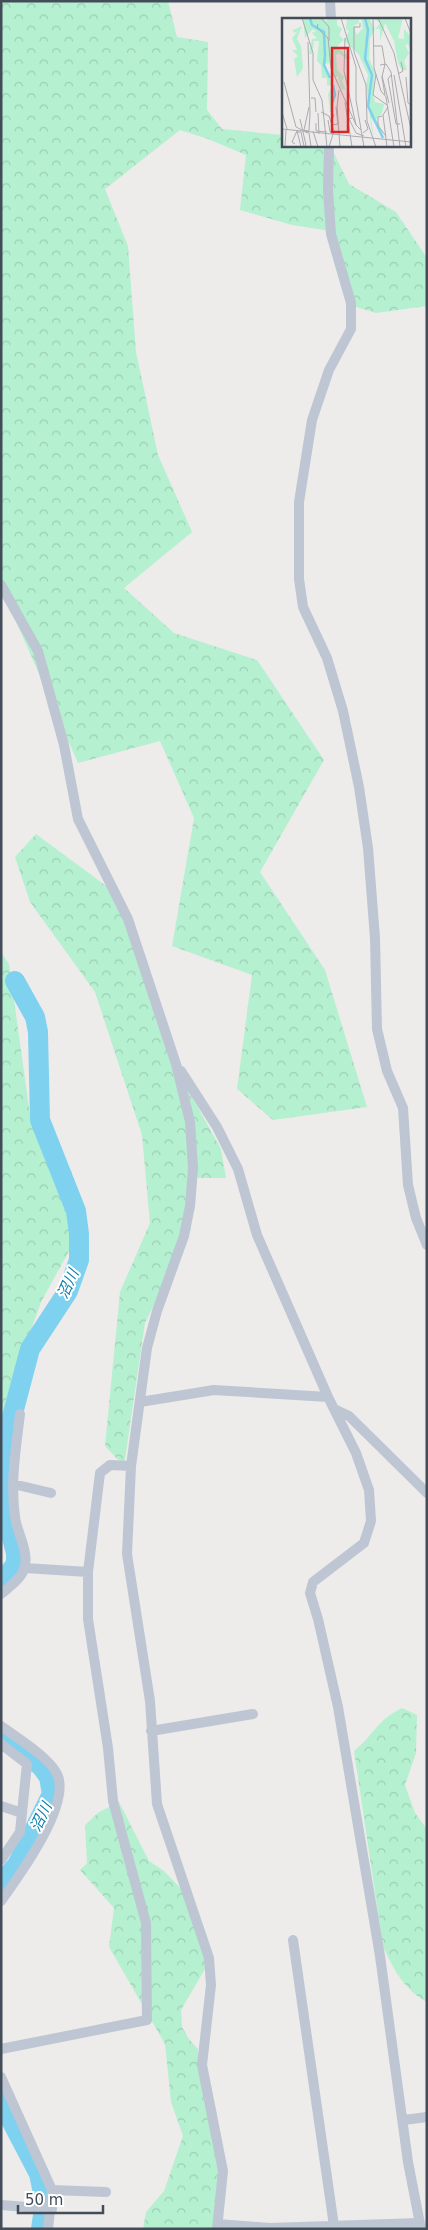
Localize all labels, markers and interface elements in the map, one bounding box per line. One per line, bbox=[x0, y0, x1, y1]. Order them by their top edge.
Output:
inset map bbox=[282, 18, 410, 146]
water label: 沼川 bbox=[54, 1265, 83, 1301]
water label: 沼川 bbox=[26, 1798, 57, 1834]
scale bar bbox=[18, 2182, 102, 2214]
text: 50 m bbox=[25, 2191, 63, 2209]

